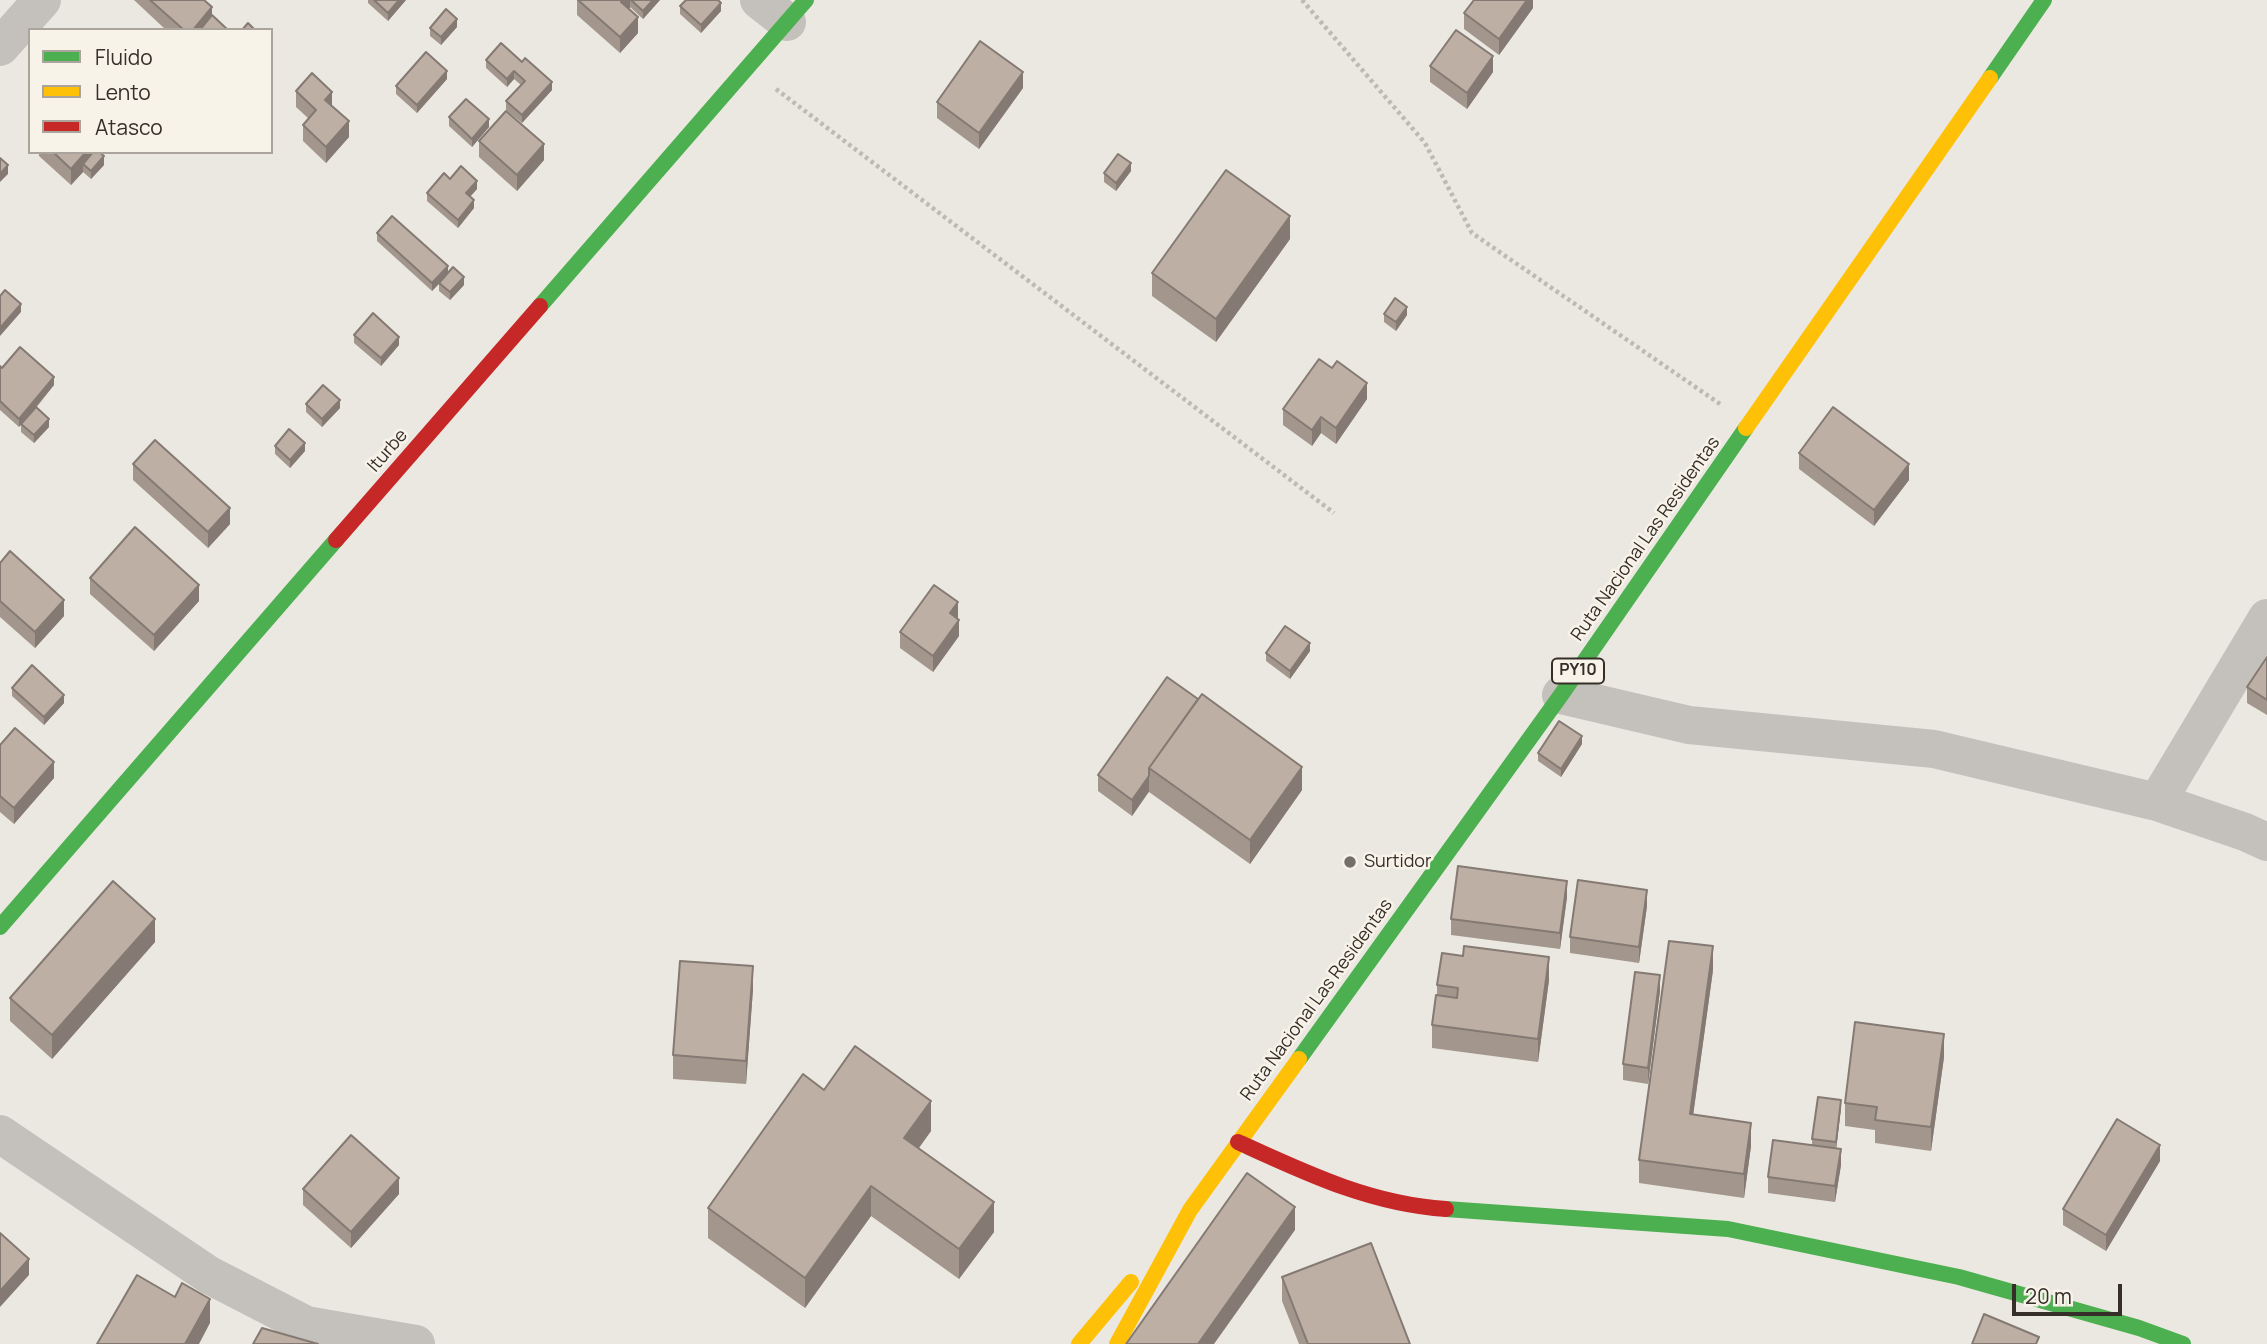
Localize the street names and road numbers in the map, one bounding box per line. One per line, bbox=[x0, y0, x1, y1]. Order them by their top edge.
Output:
street label: Iturbe bbox=[364, 425, 412, 477]
street label: Ruta Nacional Las Residentas bbox=[1567, 433, 1725, 645]
road number: PY10 bbox=[1552, 658, 1604, 684]
street label: Ruta Nacional Las Residentas bbox=[1236, 895, 1398, 1105]

